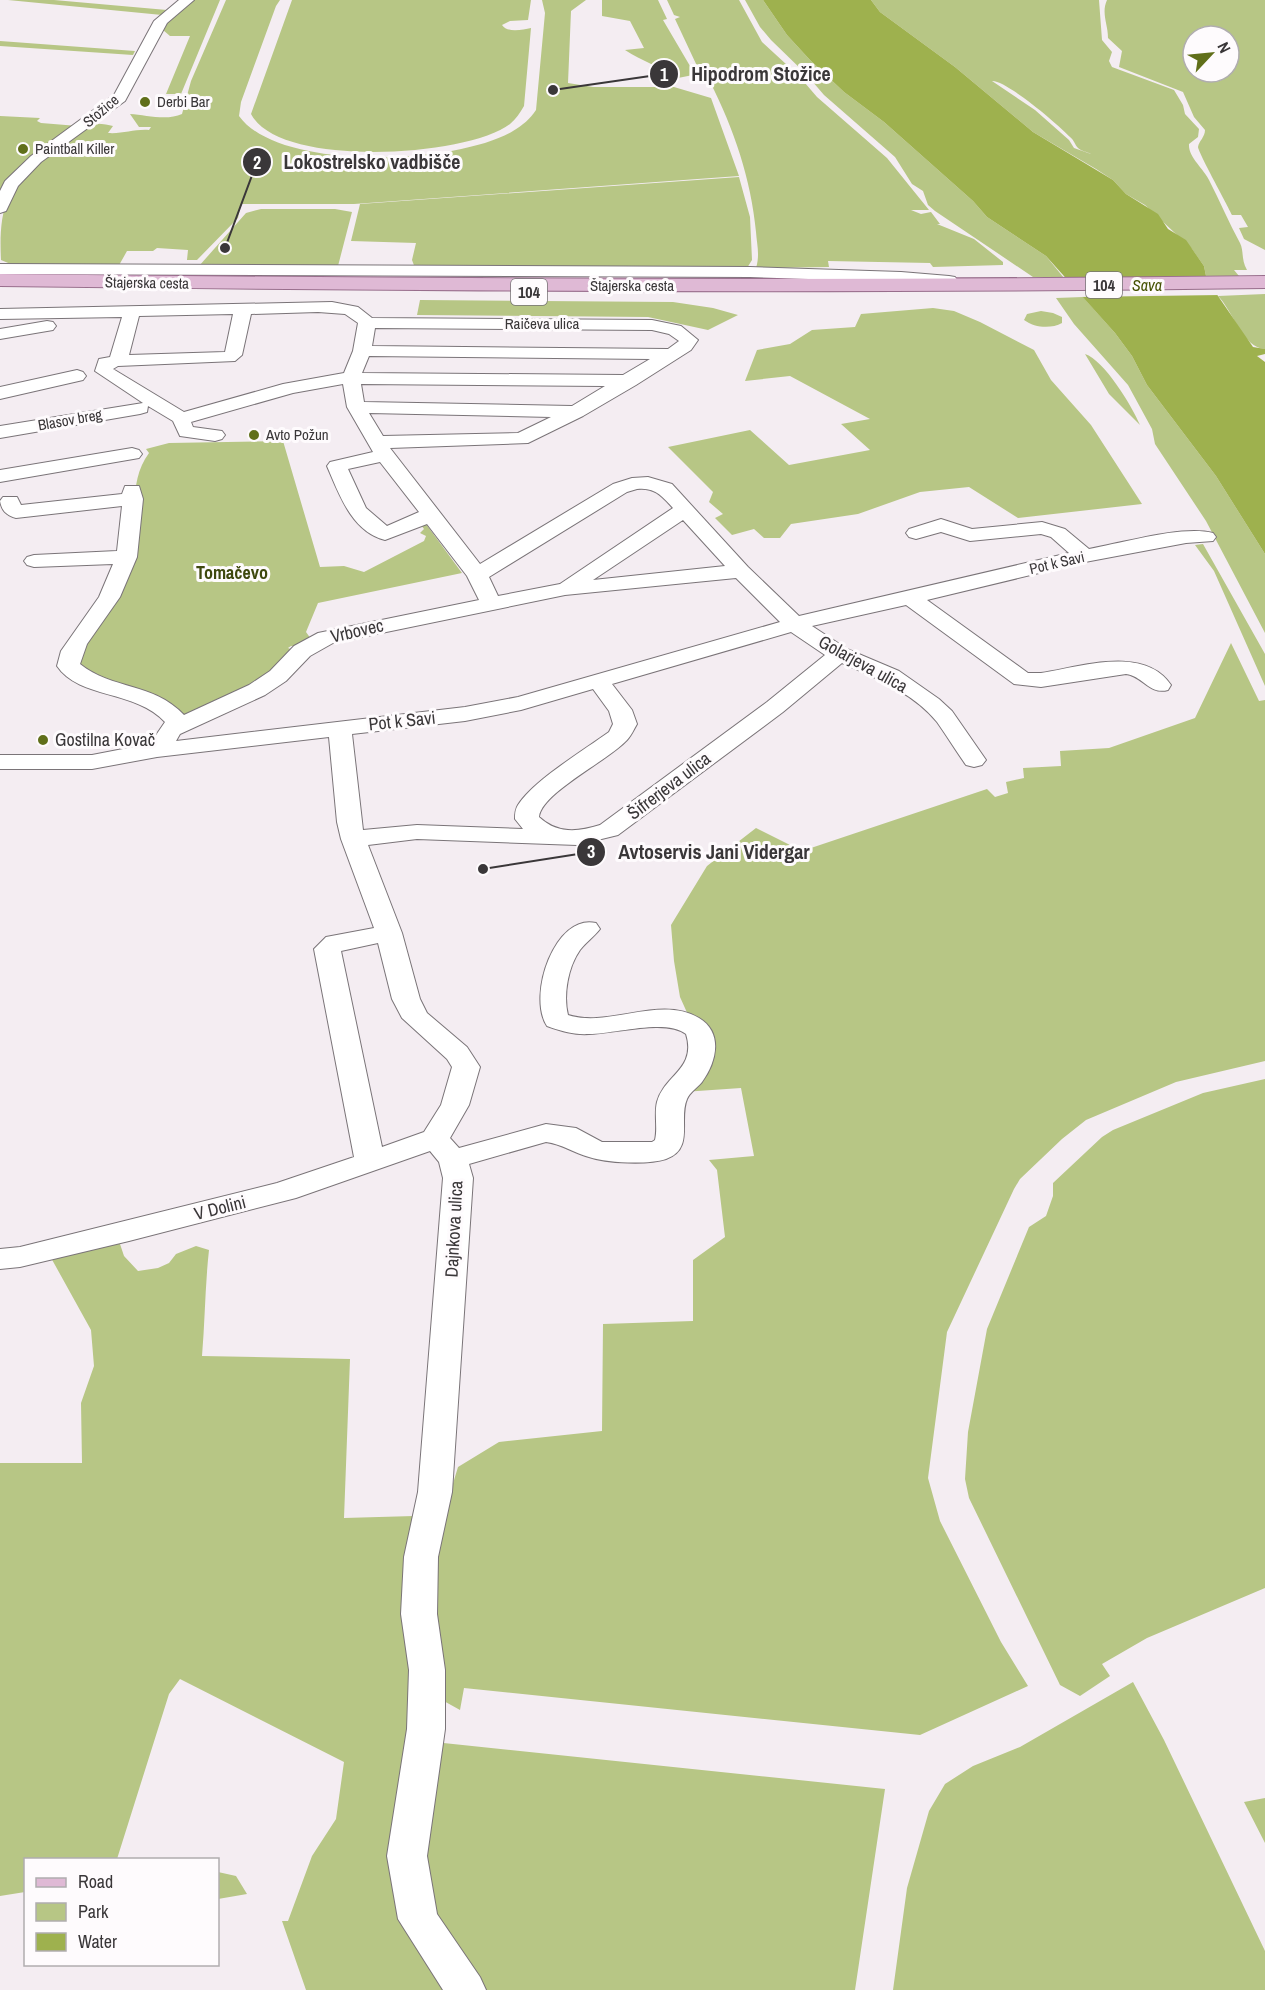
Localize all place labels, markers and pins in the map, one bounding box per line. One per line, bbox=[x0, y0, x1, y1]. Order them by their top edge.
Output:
callout: Hipodrom Stožice bbox=[649, 55, 842, 93]
place label: Derbi Bar bbox=[157, 91, 210, 112]
marker: Derbi Bar bbox=[138, 95, 152, 109]
place label: Paintball Killer bbox=[35, 138, 114, 159]
marker: Paintball Killer bbox=[16, 142, 30, 156]
callout: Lokostrelsko vadbišče bbox=[242, 143, 473, 181]
place label: Avto Požun bbox=[265, 424, 329, 445]
marker: Avto Požun bbox=[247, 428, 261, 442]
place label: Gostilna Kovač bbox=[55, 727, 155, 752]
marker: Gostilna Kovač bbox=[36, 733, 50, 747]
callout: Avtoservis Jani Vidergar bbox=[576, 833, 821, 871]

